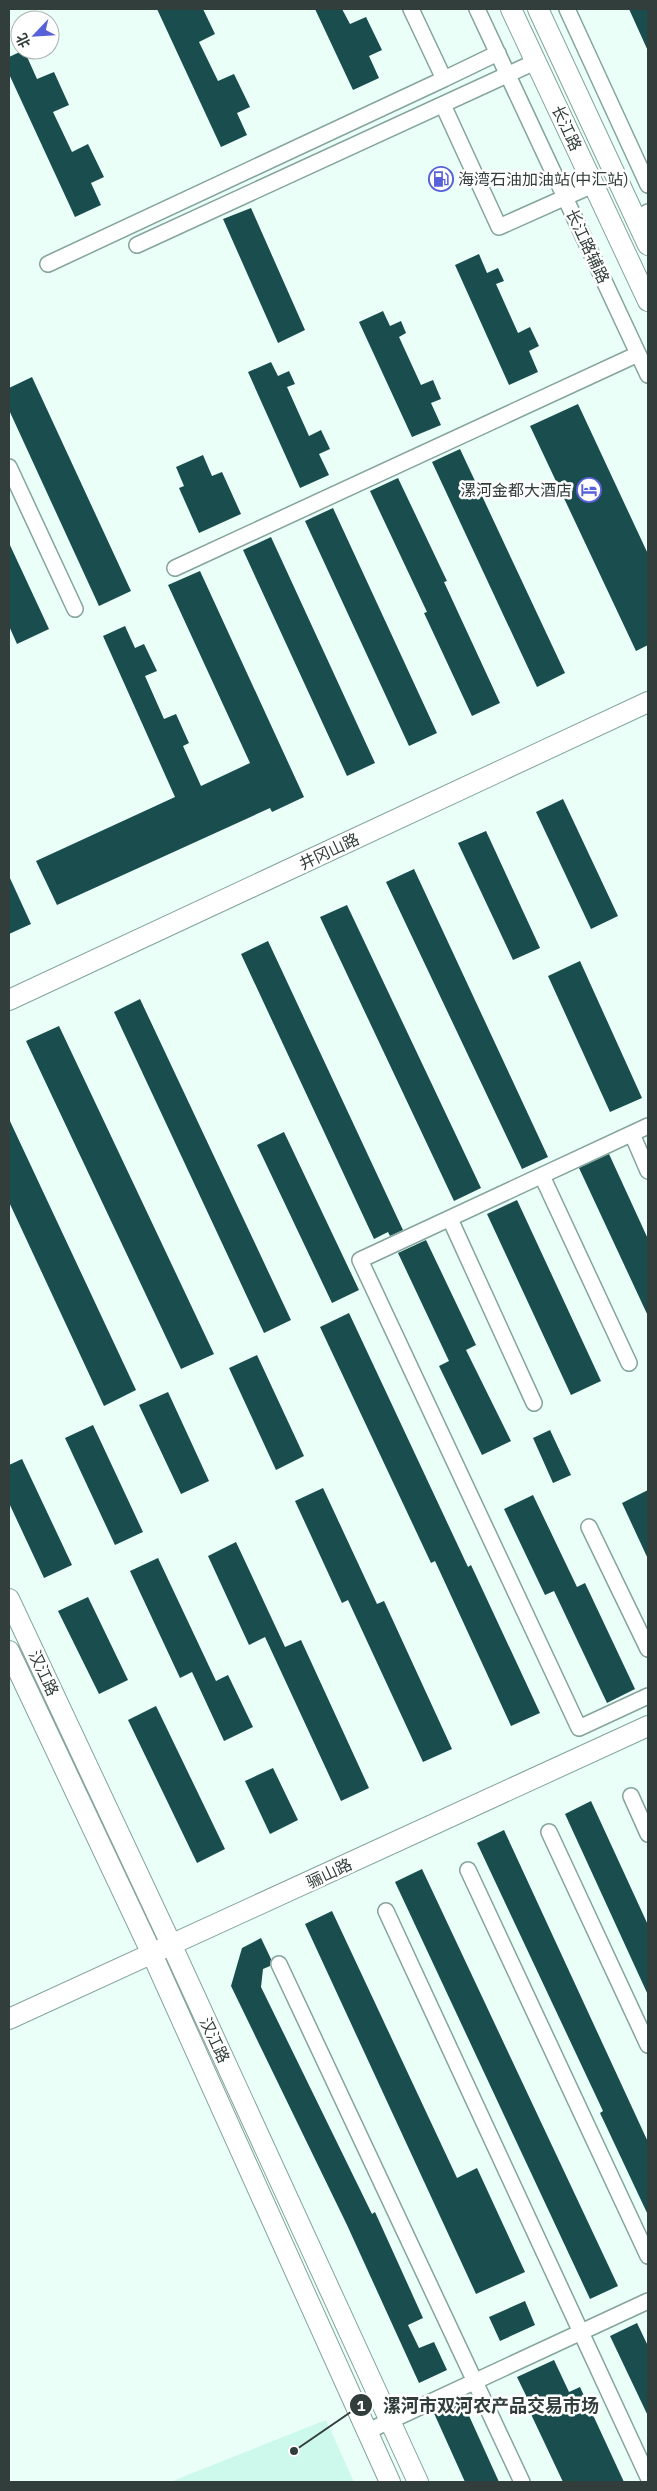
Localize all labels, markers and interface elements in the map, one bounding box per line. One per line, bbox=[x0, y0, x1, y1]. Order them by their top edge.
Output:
north arrow bbox=[10, 10, 60, 60]
text: 北 bbox=[12, 30, 34, 51]
street label: 长江路 bbox=[548, 102, 586, 154]
fuel station icon: 海湾石油加油站(中汇站) bbox=[428, 166, 454, 192]
place label: 海湾石油加油站(中汇站) bbox=[458, 169, 629, 189]
street label: 长江路辅路 bbox=[562, 206, 614, 286]
hotel icon: 漯河金都大酒店 bbox=[576, 477, 602, 503]
place label: 漯河金都大酒店 bbox=[460, 480, 572, 500]
street label: 井冈山路 bbox=[296, 828, 362, 874]
street label: 汉江路 bbox=[25, 1647, 63, 1699]
street label: 骊山路 bbox=[303, 1854, 355, 1892]
street label: 汉江路 bbox=[196, 2014, 234, 2066]
callout: 漯河市双河农产品交易市场 bbox=[348, 2389, 609, 2422]
text: 漯河市双河农产品交易市场 bbox=[383, 2394, 599, 2417]
text: 1 bbox=[356, 2396, 366, 2415]

